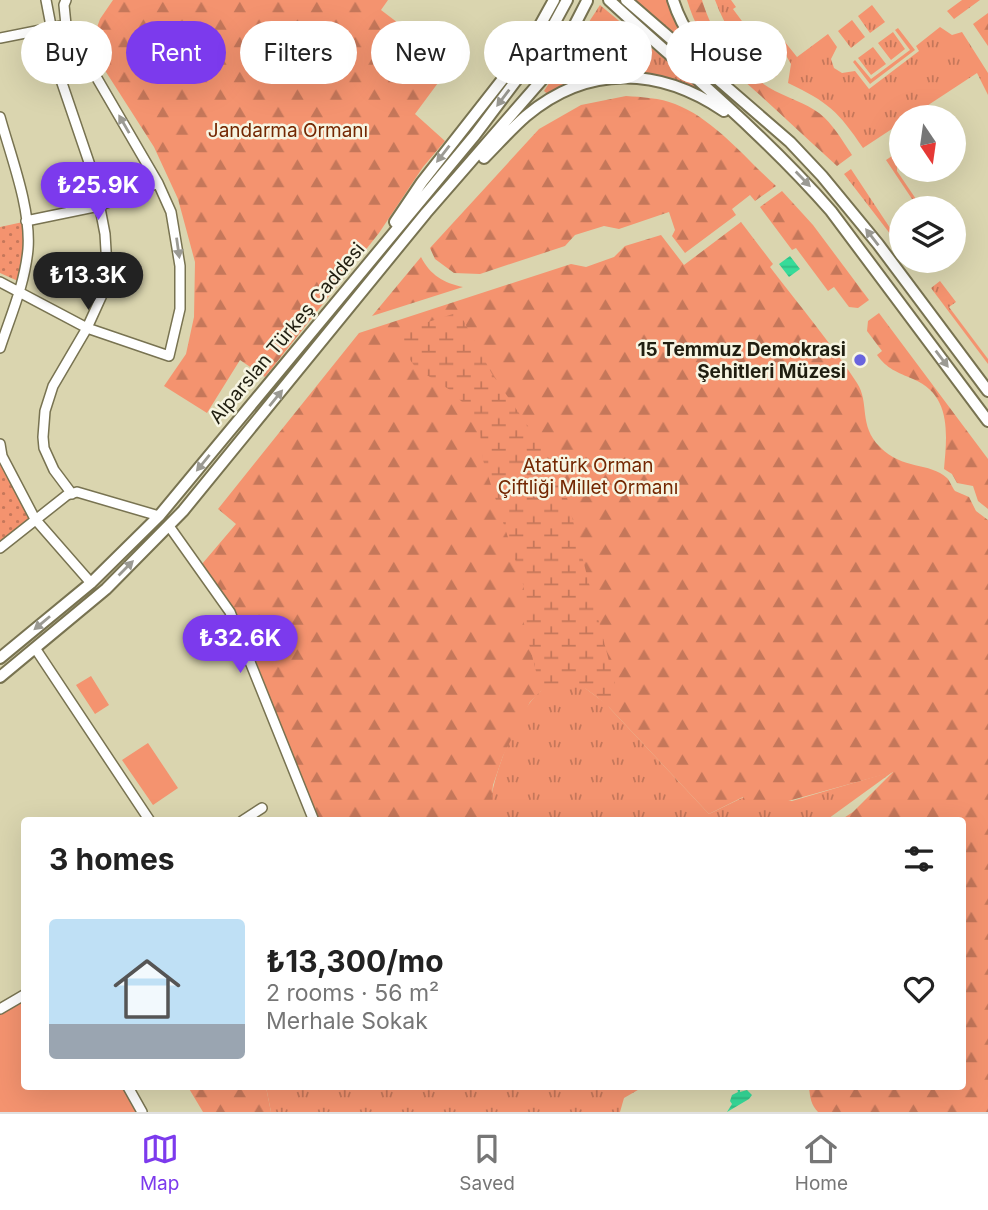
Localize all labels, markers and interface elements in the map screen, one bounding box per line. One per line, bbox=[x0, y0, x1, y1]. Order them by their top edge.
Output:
chip: Buy bbox=[21, 21, 112, 84]
chip: Rent bbox=[126, 21, 226, 84]
chip: Filters bbox=[240, 21, 357, 84]
chip: New bbox=[371, 21, 470, 84]
chip: Apartment bbox=[484, 21, 652, 84]
chip: House bbox=[666, 21, 787, 84]
one-way arrow bbox=[496, 89, 510, 107]
north arrow bbox=[889, 105, 966, 182]
map controls bbox=[889, 105, 966, 273]
one-way arrow bbox=[118, 115, 130, 134]
park label: Jandarma Ormanı bbox=[208, 119, 368, 142]
one-way arrow bbox=[436, 146, 451, 163]
pin: ₺25.9K bbox=[41, 162, 155, 222]
text: ₺25.9K bbox=[57, 171, 139, 199]
one-way arrow bbox=[794, 171, 811, 188]
button: layers bbox=[889, 196, 966, 273]
one-way arrow bbox=[865, 229, 880, 247]
one-way arrow bbox=[172, 237, 183, 259]
street label: Alparslan Türkeş Caddesi bbox=[205, 238, 369, 428]
pin: ₺13.3K bbox=[31, 252, 145, 312]
text: ₺13.3K bbox=[49, 261, 127, 289]
place label: 15 Temmuz Demokrasi Şehitleri Müzesi bbox=[637, 338, 846, 383]
one-way arrow bbox=[934, 350, 949, 368]
marker: 15 Temmuz Demokrasi Şehitleri Müzesi bbox=[852, 352, 868, 368]
one-way arrow bbox=[269, 389, 284, 407]
one-way arrow bbox=[196, 454, 211, 471]
park label: Atatürk Orman Çiftliği Millet Ormanı bbox=[498, 454, 678, 499]
one-way arrow bbox=[118, 560, 135, 577]
one-way arrow bbox=[34, 615, 51, 630]
pin: ₺32.6K bbox=[183, 616, 297, 675]
text: ₺32.6K bbox=[199, 624, 281, 652]
icon: filters bbox=[900, 840, 938, 878]
text: 3 homes bbox=[49, 841, 175, 877]
text: ₺13,300/mo bbox=[266, 943, 444, 979]
icon: home bbox=[105, 947, 189, 1031]
icon: heart bbox=[900, 970, 938, 1008]
text: 2 rooms · 56 m² bbox=[266, 979, 439, 1007]
text: Merhale Sokak bbox=[266, 1007, 428, 1035]
tab: Map bbox=[140, 1130, 179, 1195]
tab: Saved bbox=[459, 1130, 515, 1195]
tab: Home bbox=[795, 1130, 848, 1195]

